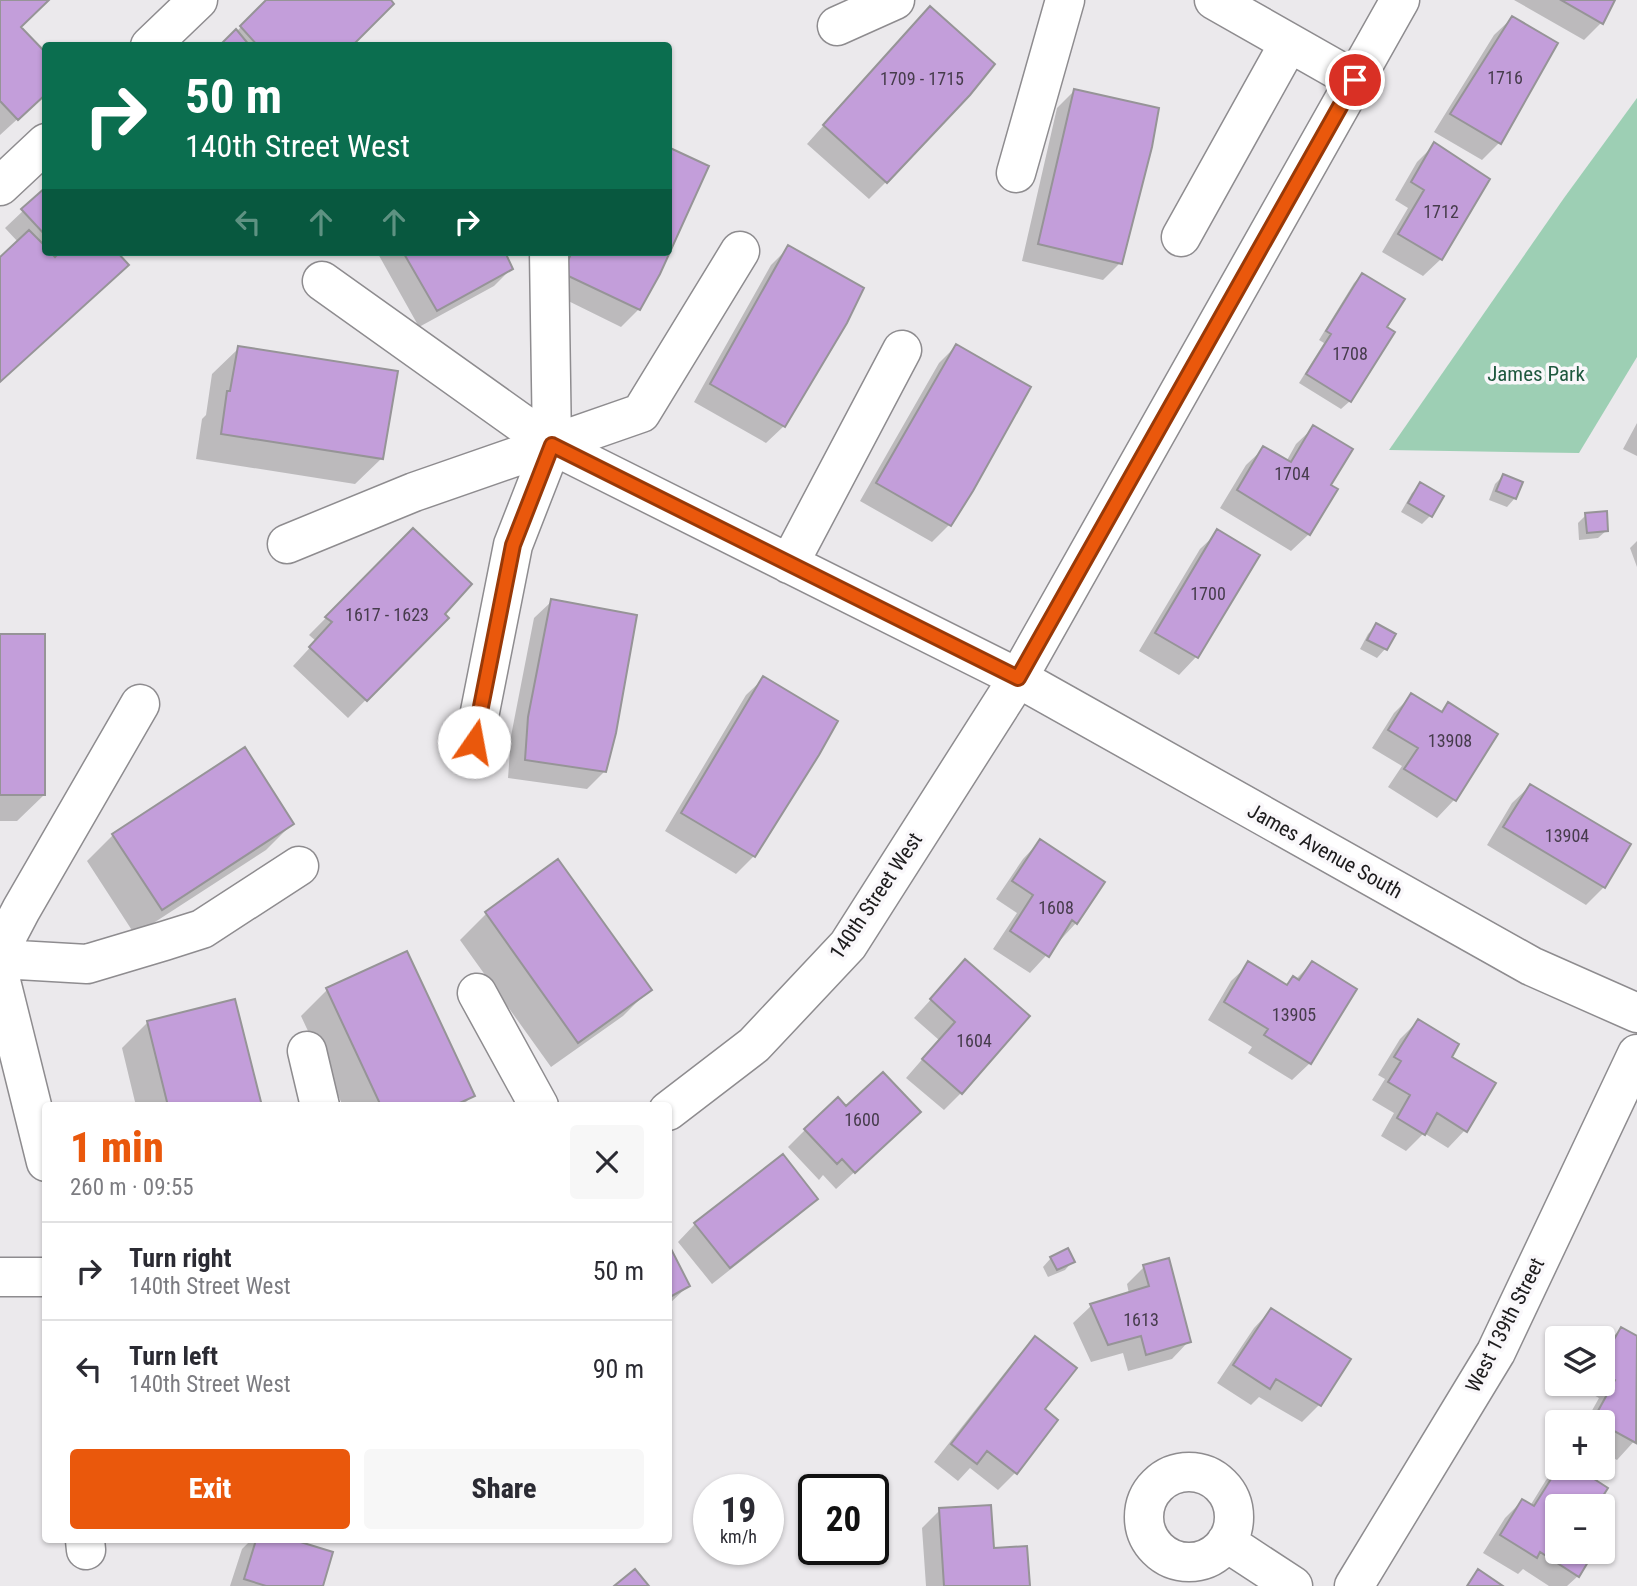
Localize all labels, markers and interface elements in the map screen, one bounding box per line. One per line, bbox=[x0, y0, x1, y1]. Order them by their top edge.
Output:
pin bbox=[1325, 50, 1385, 110]
icon: arrive bbox=[1336, 61, 1374, 99]
house number: 1716 bbox=[1487, 67, 1523, 88]
text: 50 m bbox=[185, 68, 282, 125]
house number: 1709 - 1715 bbox=[880, 68, 964, 89]
icon: right bbox=[70, 70, 161, 161]
text: 140th Street West bbox=[185, 127, 410, 165]
house number: 1712 bbox=[1423, 201, 1459, 222]
icon: left bbox=[229, 203, 267, 241]
icon: ahead bbox=[302, 203, 340, 241]
icon: ahead bbox=[375, 203, 413, 241]
icon: right bbox=[448, 203, 486, 241]
house number: 1708 bbox=[1332, 343, 1368, 364]
park label: James Park bbox=[1487, 362, 1585, 386]
house number: 1704 bbox=[1274, 463, 1310, 484]
house number: 1700 bbox=[1190, 583, 1226, 604]
house number: 1617 - 1623 bbox=[345, 604, 429, 625]
position arrow bbox=[437, 705, 511, 779]
house number: 13908 bbox=[1428, 730, 1472, 751]
street label: James Avenue South bbox=[1243, 798, 1407, 904]
house number: 13904 bbox=[1545, 825, 1589, 846]
street label: 140th Street West bbox=[825, 828, 927, 964]
house number: 1608 bbox=[1038, 897, 1074, 918]
house number: 13905 bbox=[1272, 1004, 1316, 1025]
house number: 1604 bbox=[956, 1030, 992, 1051]
house number: 1600 bbox=[844, 1109, 880, 1130]
text: 1 min bbox=[70, 1123, 164, 1172]
button: close bbox=[570, 1125, 644, 1199]
text: 260 m · 09:55 bbox=[70, 1174, 194, 1201]
text: Turn right bbox=[129, 1243, 231, 1273]
icon: right bbox=[70, 1252, 108, 1290]
street label: West 139th Street bbox=[1461, 1254, 1549, 1396]
text: 50 m bbox=[593, 1256, 644, 1286]
text: 140th Street West bbox=[129, 1273, 291, 1300]
house number: 1613 bbox=[1123, 1309, 1159, 1330]
map controls bbox=[1545, 1326, 1615, 1564]
button: layers bbox=[1545, 1326, 1615, 1396]
text: Turn left bbox=[129, 1341, 218, 1371]
icon: left bbox=[70, 1350, 108, 1388]
text: 90 m bbox=[593, 1354, 644, 1384]
text: 140th Street West bbox=[129, 1371, 291, 1398]
button: + bbox=[1545, 1410, 1615, 1480]
button: Exit bbox=[70, 1449, 350, 1529]
button: Share bbox=[364, 1449, 644, 1529]
speed limit sign: 20 bbox=[798, 1474, 889, 1565]
text: 19 bbox=[721, 1490, 756, 1531]
button: − bbox=[1545, 1494, 1615, 1564]
text: km/h bbox=[720, 1526, 757, 1547]

